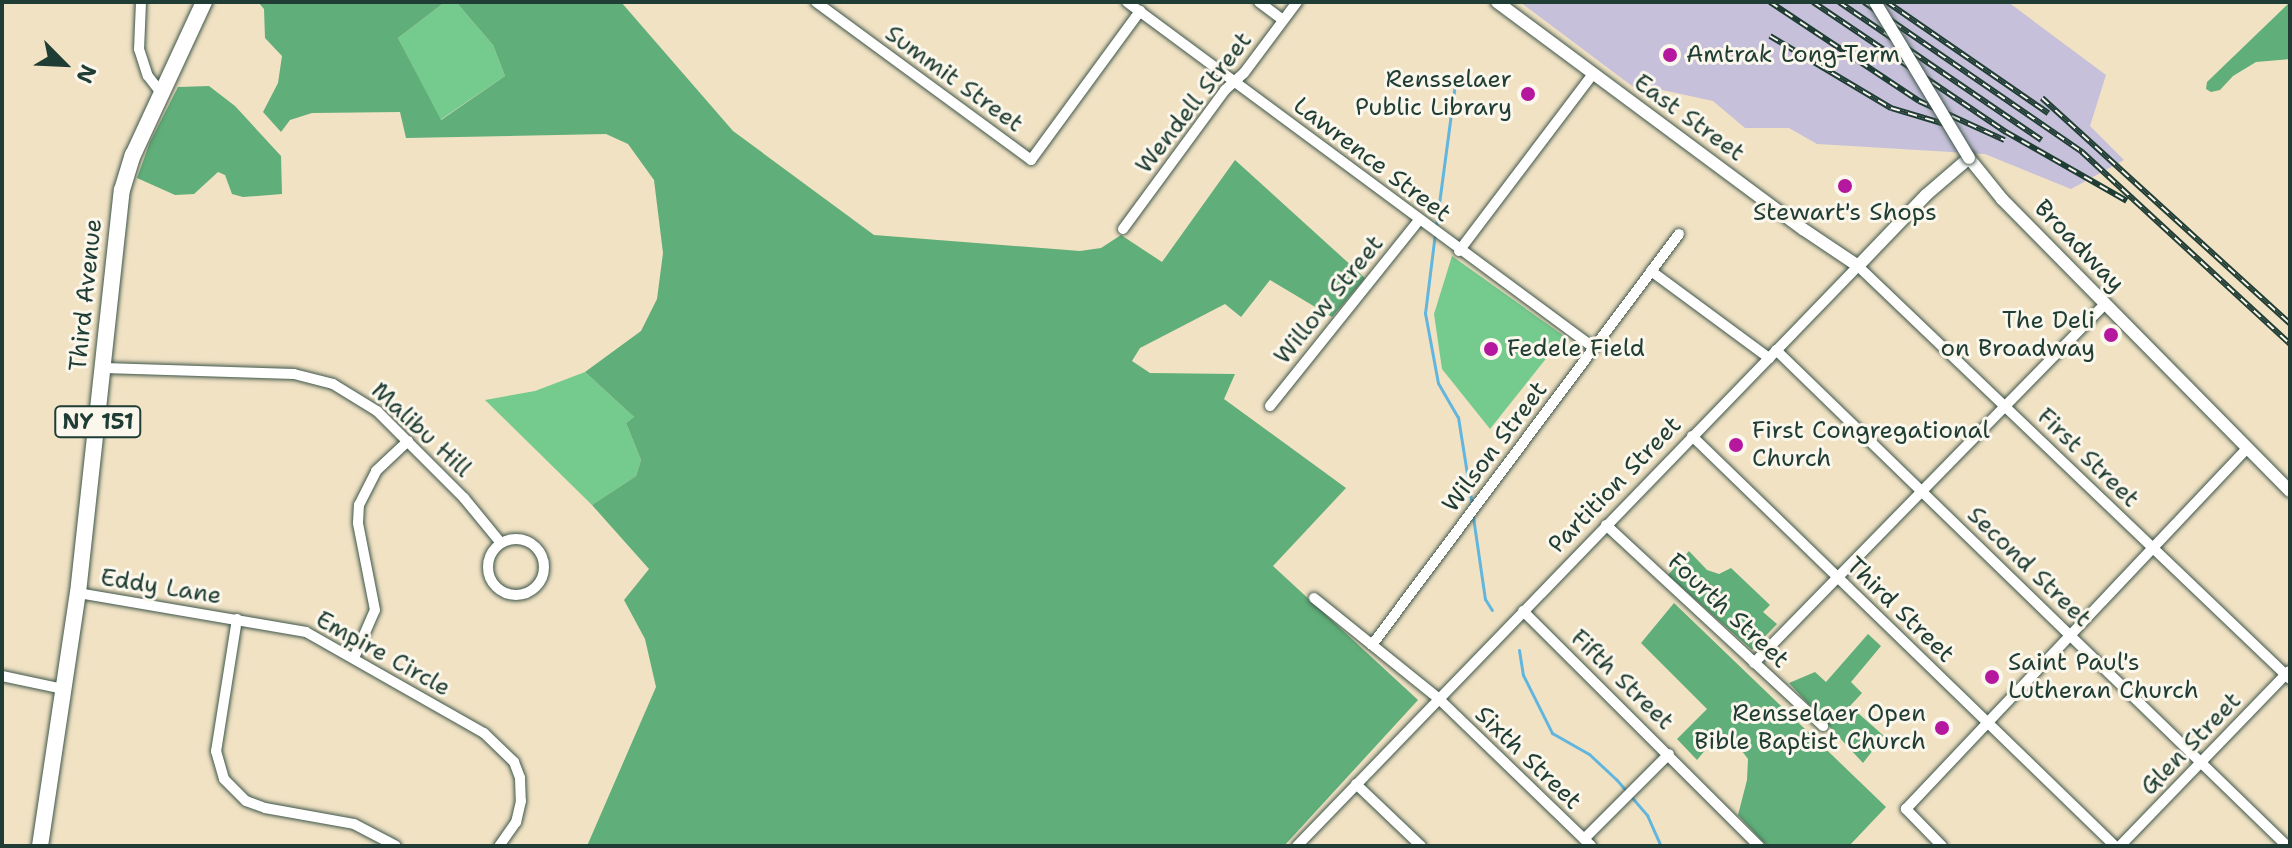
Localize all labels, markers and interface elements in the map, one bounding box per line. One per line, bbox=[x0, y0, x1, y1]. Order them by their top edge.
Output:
street label: Summit Street bbox=[879, 19, 1029, 139]
north arrow bbox=[24, 24, 104, 104]
street label: Wendell Street bbox=[1130, 27, 1258, 179]
place label: Amtrak Long-Term bbox=[1686, 41, 1900, 69]
marker: Amtrak Long-Term bbox=[1661, 46, 1679, 64]
text: N bbox=[70, 60, 103, 88]
place label: Rensselaer Public Library bbox=[1355, 66, 1512, 122]
street label: East Street bbox=[1628, 68, 1750, 168]
marker: Rensselaer Public Library bbox=[1519, 85, 1537, 103]
street label: Lawrence Street bbox=[1288, 91, 1456, 229]
marker: Stewart's Shops bbox=[1836, 177, 1854, 195]
street label: Broadway bbox=[2028, 194, 2130, 298]
place label: Stewart's Shops bbox=[1753, 199, 1937, 227]
street label: Third Avenue bbox=[64, 217, 108, 373]
street label: Willow Street bbox=[1268, 230, 1390, 370]
place label: The Deli on Broadway bbox=[1940, 307, 2095, 363]
marker: The Deli on Broadway bbox=[2102, 326, 2120, 344]
place label: Fedele Field bbox=[1507, 335, 1645, 363]
marker: Fedele Field bbox=[1482, 340, 1500, 358]
street label: Wilson Street bbox=[1436, 376, 1554, 518]
street label: Malibu Hill bbox=[365, 377, 477, 483]
street label: First Street bbox=[2031, 402, 2145, 514]
road number: NY 151 bbox=[54, 404, 142, 440]
street label: Partition Street bbox=[1543, 411, 1687, 559]
place label: First Congregational Church bbox=[1752, 417, 1990, 473]
marker: First Congregational Church bbox=[1727, 436, 1745, 454]
street label: Second Street bbox=[1961, 501, 2097, 633]
street label: Fourth Street bbox=[1661, 548, 1795, 674]
street label: Third Street bbox=[1840, 551, 1960, 669]
street label: Eddy Lane bbox=[98, 563, 224, 611]
street label: Empire Circle bbox=[311, 605, 455, 703]
street label: Fifth Street bbox=[1564, 624, 1680, 736]
place label: Saint Paul's Lutheran Church bbox=[2008, 649, 2199, 705]
marker: Saint Paul's Lutheran Church bbox=[1983, 668, 2001, 686]
street label: Glen Street bbox=[2135, 687, 2247, 801]
street label: Sixth Street bbox=[1469, 700, 1587, 816]
place label: Rensselaer Open Bible Baptist Church bbox=[1694, 700, 1926, 756]
marker: Rensselaer Open Bible Baptist Church bbox=[1933, 719, 1951, 737]

